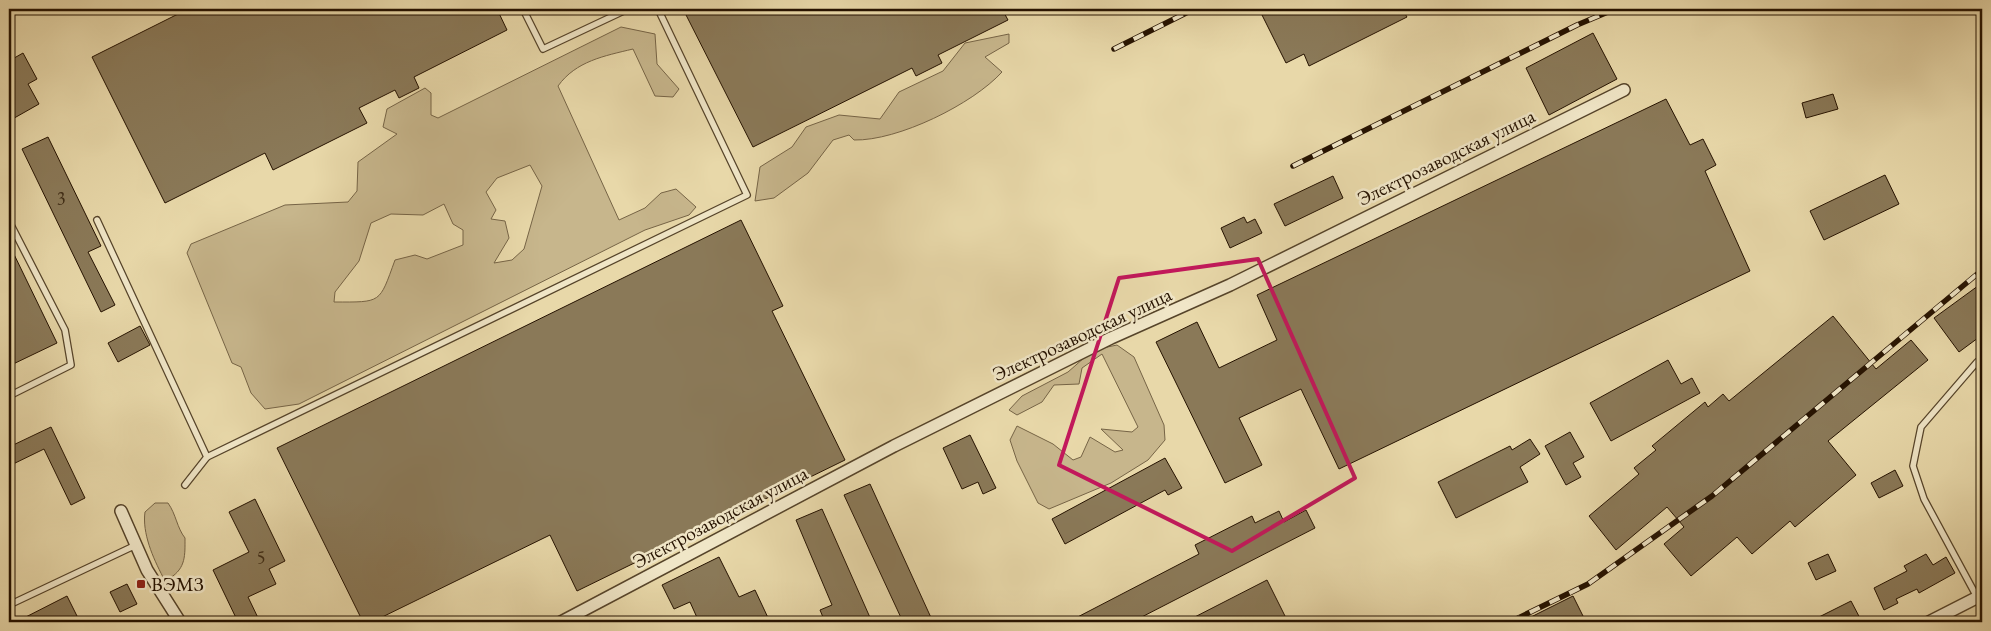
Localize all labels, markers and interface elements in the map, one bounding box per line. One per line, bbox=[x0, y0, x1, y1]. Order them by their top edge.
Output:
street label: Электрозаводская улица bbox=[1353, 103, 1539, 211]
house number: 3 bbox=[57, 187, 65, 210]
street label: Электрозаводская улица bbox=[988, 281, 1176, 387]
street label: Электрозаводская улица bbox=[628, 460, 812, 574]
house number: 5 bbox=[257, 546, 265, 569]
place label: ВЭМЗ bbox=[151, 571, 204, 597]
marker: ВЭМЗ bbox=[135, 578, 147, 590]

